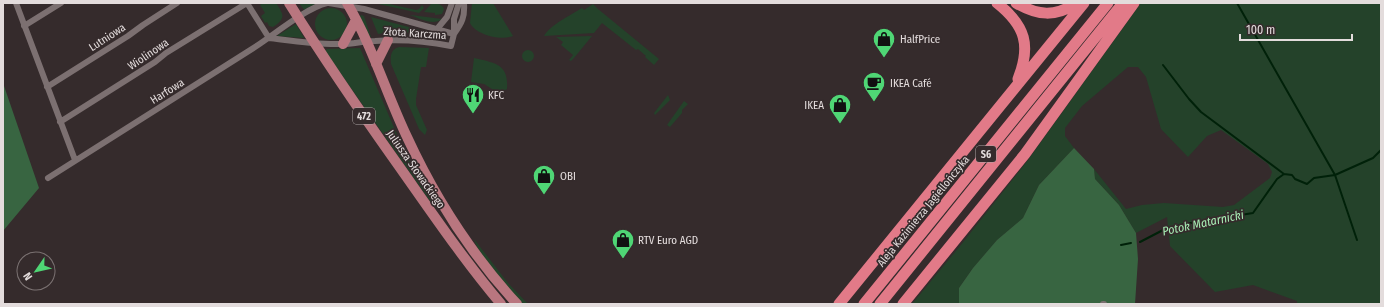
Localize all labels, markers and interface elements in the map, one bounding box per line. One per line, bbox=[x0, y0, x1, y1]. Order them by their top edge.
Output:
scale bar bbox=[1240, 16, 1352, 42]
street label: Lutniowa bbox=[87, 21, 128, 54]
text: 100 m bbox=[1246, 23, 1275, 37]
street label: Złota Karczma bbox=[383, 25, 447, 42]
shop icon: HalfPrice bbox=[871, 26, 897, 59]
place label: HalfPrice bbox=[900, 33, 940, 46]
street label: Wiolinowa bbox=[125, 36, 171, 73]
cafe icon: IKEA Café bbox=[861, 70, 887, 103]
street label: Harfowa bbox=[148, 76, 187, 107]
place label: IKEA Café bbox=[890, 77, 932, 90]
restaurant icon: KFC bbox=[460, 82, 486, 115]
place label: KFC bbox=[488, 89, 504, 102]
shop icon: IKEA bbox=[827, 92, 853, 125]
place label: IKEA bbox=[804, 99, 824, 112]
road number: 472 bbox=[353, 108, 375, 124]
street label: Juliusza Słowackiego bbox=[384, 128, 448, 211]
road number: S6 bbox=[976, 146, 996, 162]
street label: Aleja Kazimierza Jagiellończyka bbox=[875, 153, 972, 269]
shop icon: OBI bbox=[531, 163, 557, 196]
place label: OBI bbox=[560, 170, 576, 183]
water label: Potok Matarnicki bbox=[1161, 208, 1245, 238]
shop icon: RTV Euro AGD bbox=[610, 227, 636, 260]
place label: RTV Euro AGD bbox=[638, 234, 698, 247]
north arrow bbox=[16, 251, 56, 291]
text: N bbox=[21, 270, 35, 283]

